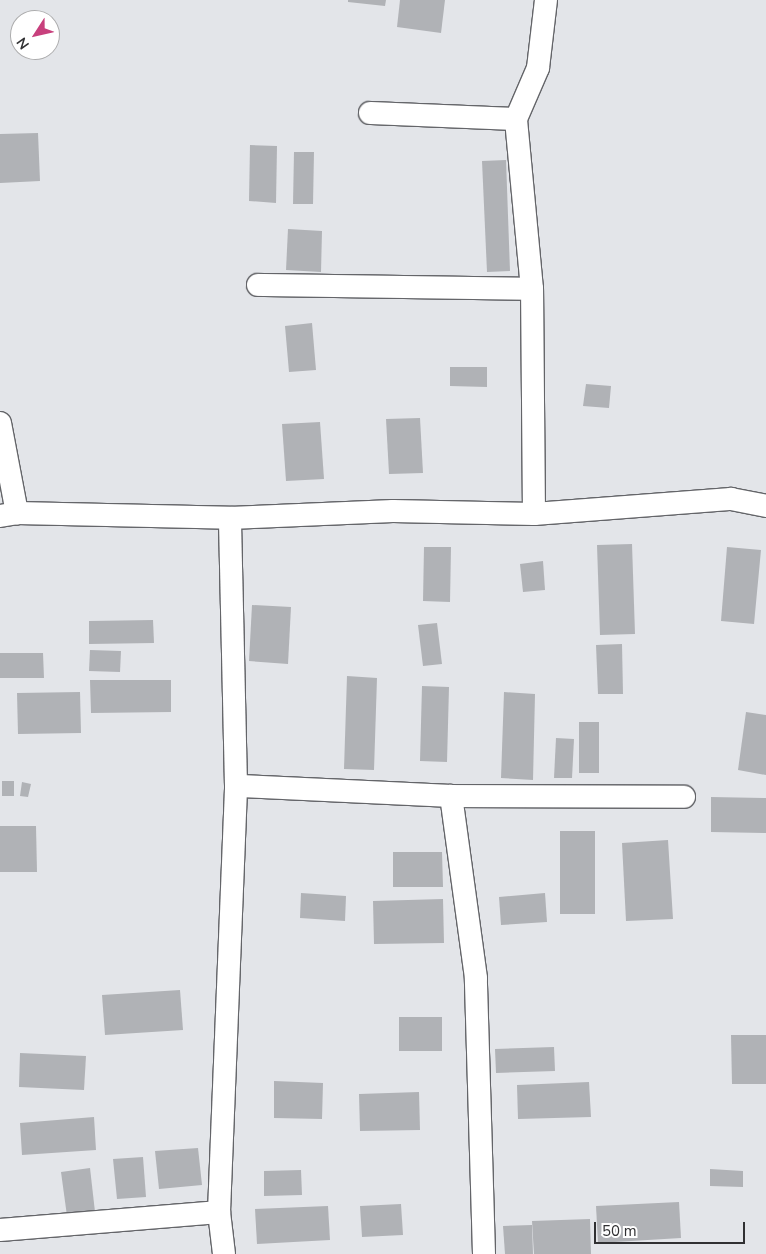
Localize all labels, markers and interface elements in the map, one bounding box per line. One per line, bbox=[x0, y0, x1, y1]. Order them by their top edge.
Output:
north arrow bbox=[10, 10, 60, 60]
text: N bbox=[12, 34, 34, 53]
scale bar bbox=[596, 1212, 747, 1244]
text: 50 m bbox=[602, 1221, 637, 1241]

